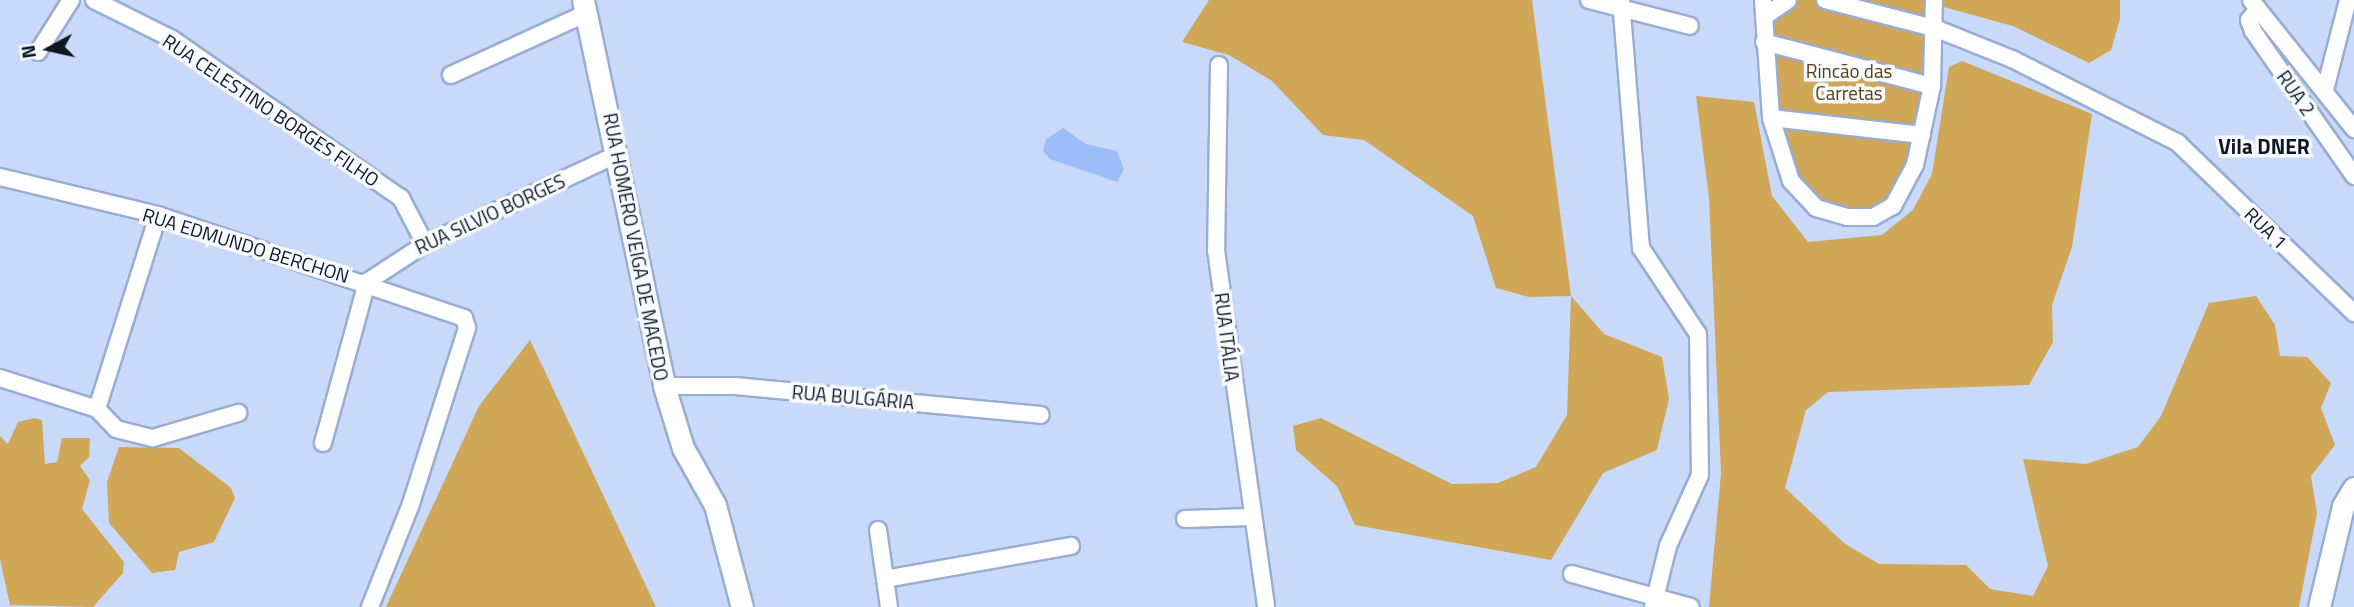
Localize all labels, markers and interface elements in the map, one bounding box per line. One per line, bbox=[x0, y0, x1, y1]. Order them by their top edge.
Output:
north arrow bbox=[14, 14, 84, 84]
street label: RUA CELESTINO BORGES FILHO bbox=[159, 29, 383, 191]
text: N bbox=[12, 43, 43, 61]
park label: Rincão das Carretas bbox=[1806, 60, 1892, 104]
street label: RUA 2 bbox=[2272, 66, 2320, 120]
street label: RUA HOMERO VEIGA DE MACEDO bbox=[599, 111, 673, 383]
district label: Vila DNER bbox=[2218, 133, 2310, 159]
street label: RUA SILVIO BORGES bbox=[411, 169, 569, 259]
street label: RUA 1 bbox=[2240, 202, 2292, 254]
street label: RUA EDMUNDO BERCHON bbox=[140, 203, 352, 287]
street label: RUA ITÁLIA bbox=[1210, 291, 1244, 383]
street label: RUA BULGÁRIA bbox=[791, 380, 915, 414]

